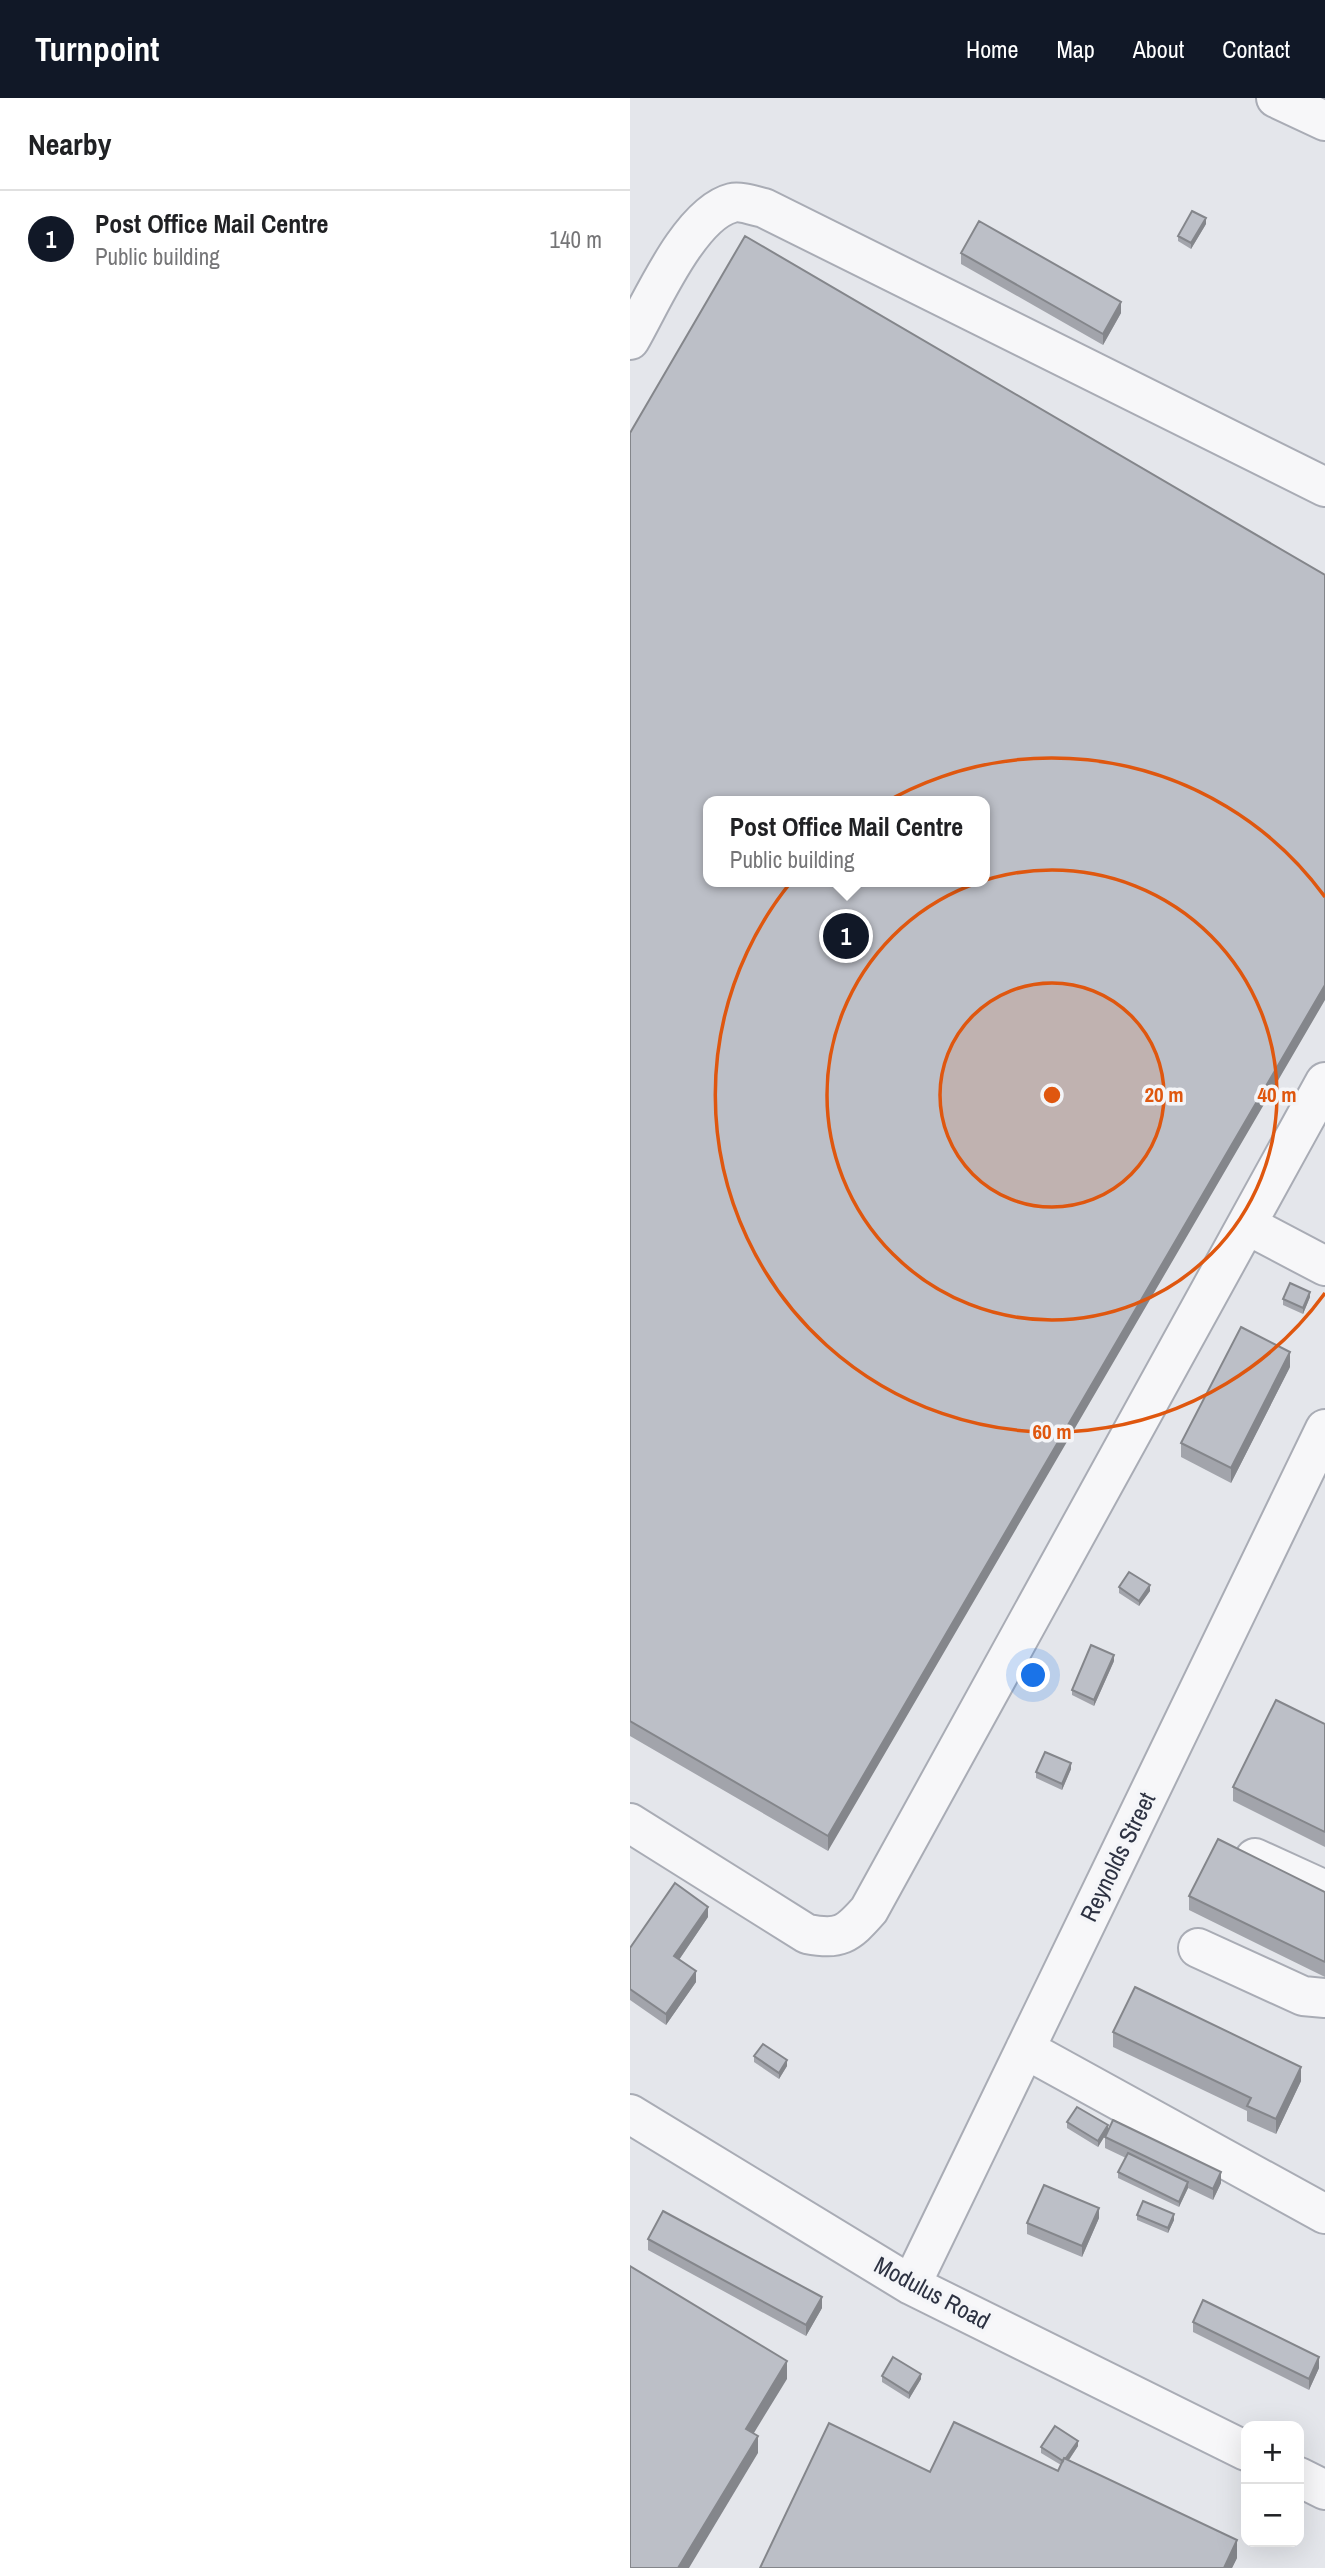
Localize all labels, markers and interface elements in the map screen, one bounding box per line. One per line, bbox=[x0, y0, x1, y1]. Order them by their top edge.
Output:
text: Turnpoint bbox=[35, 27, 159, 71]
text: Home bbox=[966, 33, 1018, 65]
text: Map bbox=[1056, 33, 1095, 65]
text: About bbox=[1133, 33, 1184, 65]
text: Contact bbox=[1222, 33, 1290, 65]
text: Nearby bbox=[28, 124, 111, 164]
text: Post Office Mail Centre bbox=[95, 206, 328, 241]
text: 1 bbox=[46, 224, 56, 255]
text: 140 m bbox=[550, 224, 602, 255]
text: Public building bbox=[95, 241, 220, 272]
popup bbox=[703, 796, 990, 887]
text: Post Office Mail Centre bbox=[730, 809, 963, 844]
text: Public building bbox=[730, 844, 855, 875]
pin: 1 bbox=[823, 910, 869, 962]
text: 20 m bbox=[1144, 1080, 1184, 1109]
text: 40 m bbox=[1257, 1080, 1297, 1109]
centre of rings bbox=[1040, 1083, 1064, 1107]
text: 60 m bbox=[1032, 1417, 1072, 1446]
your location bbox=[1016, 1658, 1050, 1692]
street label: Reynolds Street bbox=[1072, 1786, 1162, 1926]
street label: Modulus Road bbox=[869, 2248, 996, 2336]
map controls bbox=[1241, 2421, 1304, 2547]
button: + bbox=[1241, 2421, 1304, 2484]
button: − bbox=[1241, 2484, 1304, 2547]

